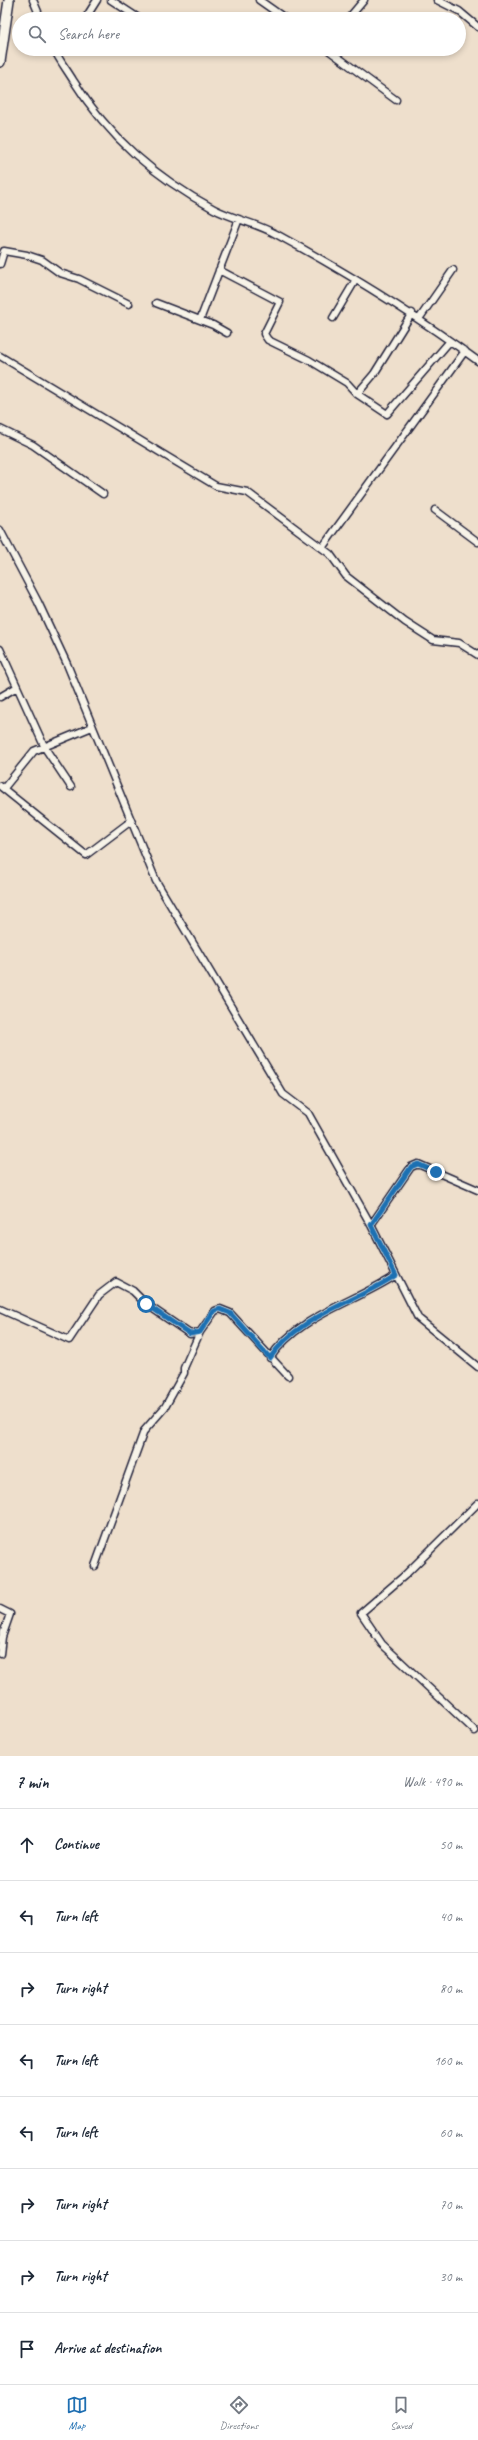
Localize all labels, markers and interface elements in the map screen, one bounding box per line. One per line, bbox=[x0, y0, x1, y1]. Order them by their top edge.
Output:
search box bbox=[12, 12, 466, 56]
icon: search bbox=[26, 23, 48, 45]
text: Search here bbox=[58, 25, 119, 44]
route end bbox=[427, 1163, 445, 1181]
route start bbox=[137, 1295, 155, 1313]
text: 7 min bbox=[16, 1772, 49, 1793]
text: Walk · 490 m bbox=[403, 1774, 462, 1790]
icon: ahead bbox=[16, 1834, 38, 1856]
text: Continue bbox=[54, 1835, 99, 1854]
text: 50 m bbox=[440, 1837, 462, 1853]
icon: left bbox=[16, 1906, 38, 1928]
text: Turn left bbox=[54, 1907, 97, 1926]
text: 40 m bbox=[440, 1909, 462, 1925]
icon: right bbox=[16, 1978, 38, 2000]
text: Turn right bbox=[54, 1979, 107, 1998]
text: 80 m bbox=[440, 1981, 462, 1997]
icon: left bbox=[16, 2050, 38, 2072]
text: Turn left bbox=[54, 2051, 97, 2070]
text: 160 m bbox=[434, 2053, 462, 2069]
icon: left bbox=[16, 2122, 38, 2144]
text: Turn left bbox=[54, 2123, 97, 2142]
text: 60 m bbox=[440, 2125, 462, 2141]
icon: right bbox=[16, 2194, 38, 2216]
text: Turn right bbox=[54, 2195, 107, 2214]
text: 70 m bbox=[440, 2197, 462, 2213]
icon: right bbox=[16, 2266, 38, 2288]
text: Turn right bbox=[54, 2267, 107, 2286]
text: 30 m bbox=[440, 2269, 462, 2285]
icon: arrive bbox=[16, 2338, 38, 2360]
text: Arrive at destination bbox=[54, 2339, 161, 2358]
tab: Map bbox=[66, 2394, 88, 2432]
tab: Directions bbox=[220, 2394, 258, 2432]
tab: Saved bbox=[390, 2394, 412, 2432]

